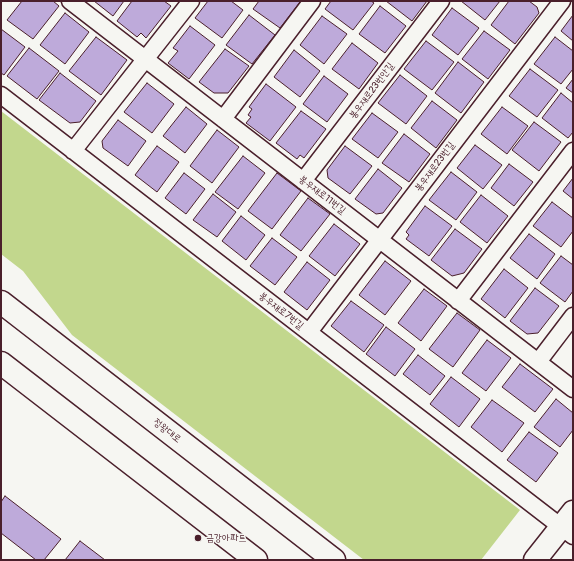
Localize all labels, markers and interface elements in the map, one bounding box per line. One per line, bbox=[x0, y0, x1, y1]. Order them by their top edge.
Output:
street label: 봉우재로23번안길 bbox=[347, 61, 397, 121]
street label: 봉우재로23번길 bbox=[412, 140, 458, 194]
street label: 봉우재로11번길 bbox=[296, 173, 348, 217]
street label: 봉우재로7번길 bbox=[256, 290, 306, 332]
street label: 정왕대로 bbox=[151, 416, 183, 446]
place label: 금강아파트 bbox=[206, 532, 246, 544]
marker: 금강아파트 bbox=[193, 533, 203, 543]

